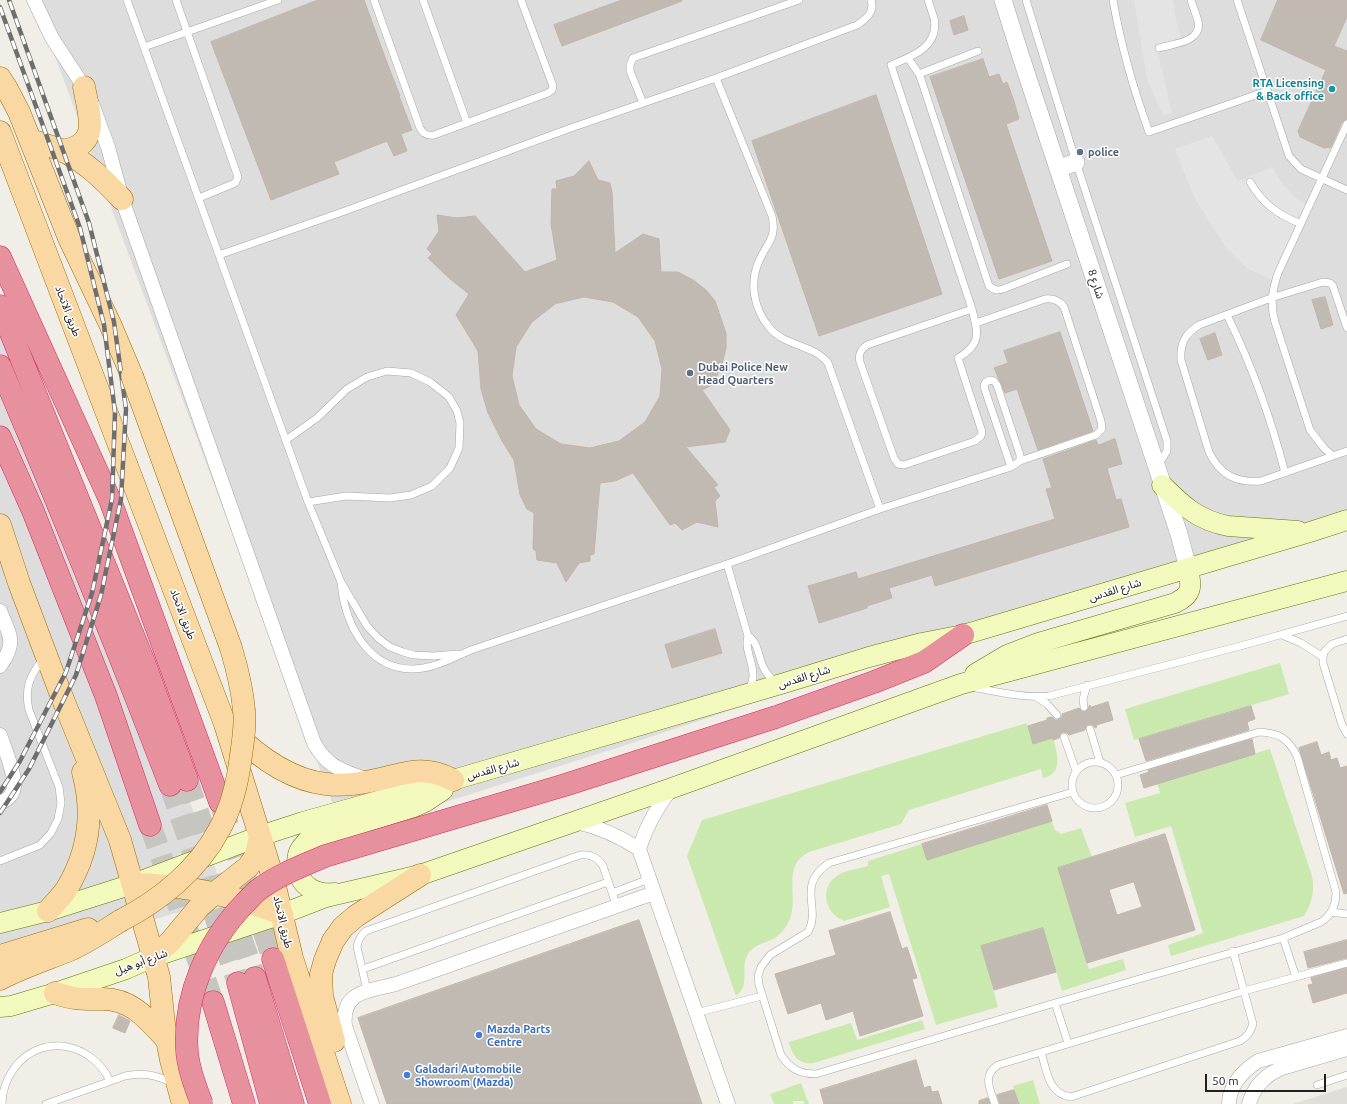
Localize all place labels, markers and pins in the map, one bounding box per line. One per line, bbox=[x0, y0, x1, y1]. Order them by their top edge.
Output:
place label: RTA Licensing & Back office bbox=[1253, 76, 1324, 102]
marker: RTA Licensing & Back office bbox=[1327, 84, 1337, 94]
place label: police bbox=[1088, 145, 1119, 159]
marker: police bbox=[1075, 147, 1085, 157]
place label: Dubai Police New Head Quarters bbox=[698, 360, 788, 386]
marker: Dubai Police New Head Quarters bbox=[685, 368, 695, 378]
place label: Mazda Parts Centre bbox=[487, 1022, 550, 1048]
marker: Mazda Parts Centre bbox=[474, 1030, 484, 1040]
place label: Galadari Automobile Showroom (Mazda) bbox=[415, 1062, 522, 1088]
marker: Galadari Automobile Showroom (Mazda) bbox=[402, 1070, 412, 1080]

